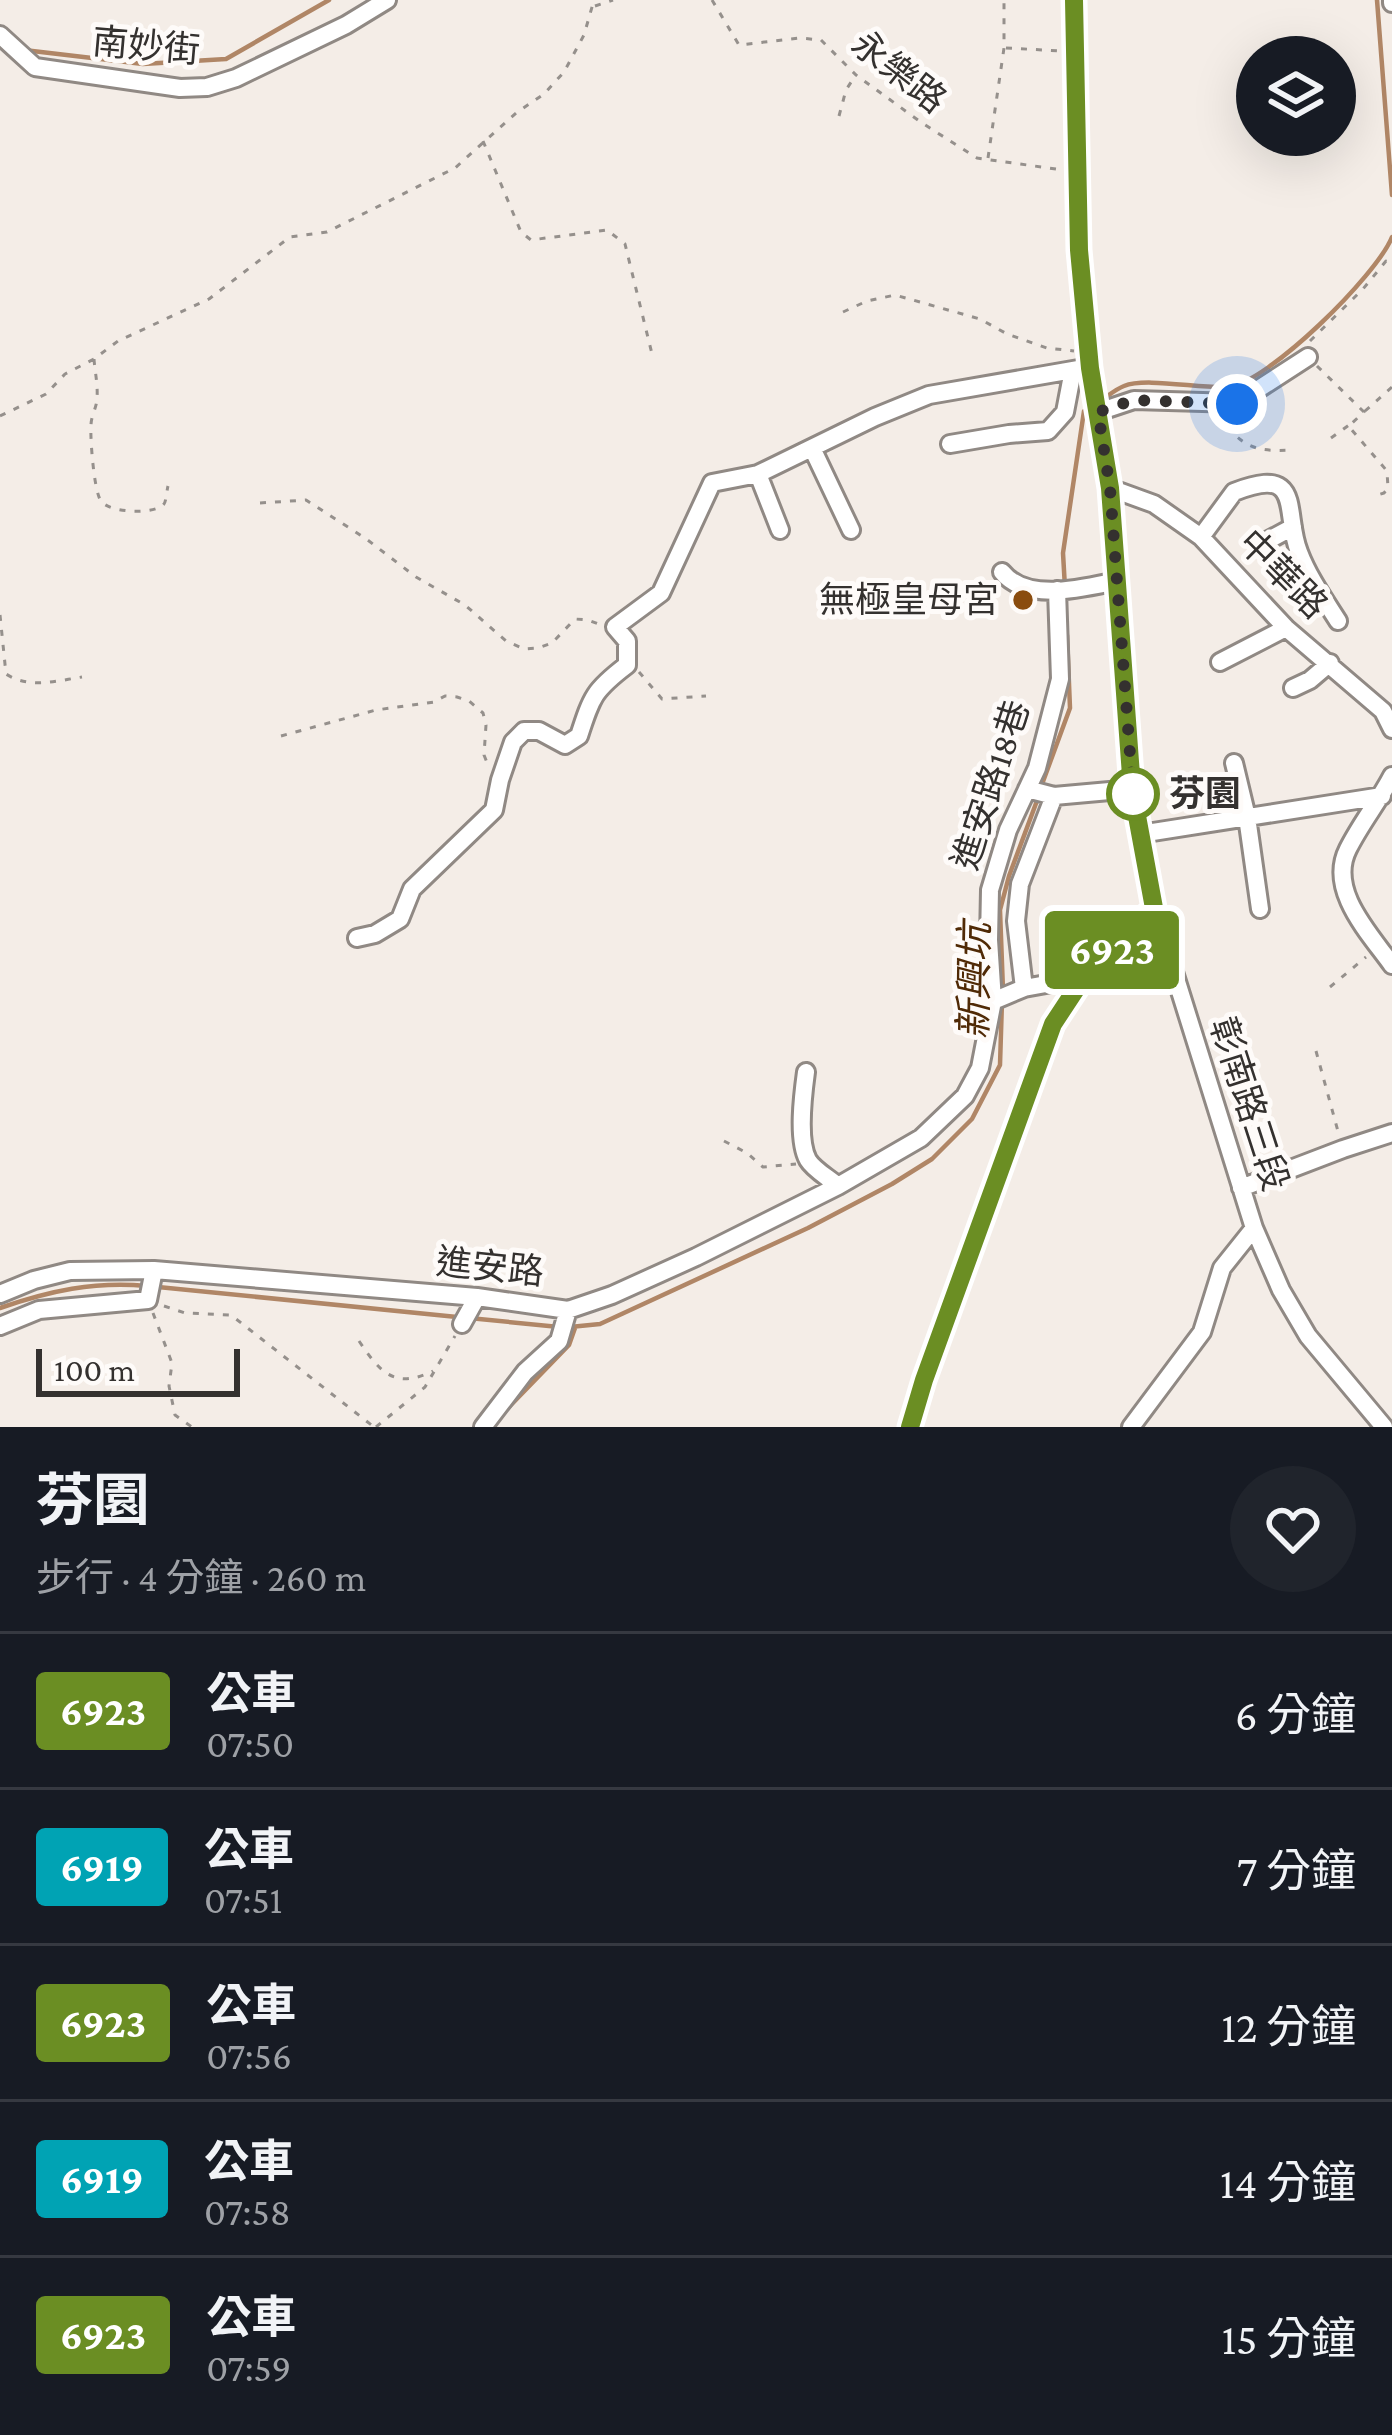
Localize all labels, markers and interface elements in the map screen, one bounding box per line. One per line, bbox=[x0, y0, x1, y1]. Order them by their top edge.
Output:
street label: 南妙街 bbox=[90, 21, 202, 71]
street label: 永樂路 bbox=[844, 23, 954, 121]
map controls bbox=[1236, 36, 1356, 156]
button: layers bbox=[1236, 36, 1356, 156]
your location bbox=[1207, 374, 1267, 434]
street label: 中華路 bbox=[1231, 522, 1335, 626]
place label: 無極皇母宮 bbox=[819, 580, 999, 620]
marker: 無極皇母宮 bbox=[1010, 587, 1036, 613]
street label: 進安路18巷 bbox=[945, 695, 1037, 875]
marker: 芬園 bbox=[1108, 769, 1158, 819]
place label: 芬園 bbox=[1169, 774, 1241, 814]
line badge: 6923 bbox=[1028, 911, 1196, 989]
water label: 新興坑 bbox=[951, 917, 997, 1040]
text: 6923 bbox=[1069, 926, 1155, 973]
street label: 彰南路三段 bbox=[1202, 1012, 1296, 1196]
street label: 進安路 bbox=[434, 1241, 546, 1293]
scale bar bbox=[36, 1343, 240, 1396]
text: 100 m bbox=[54, 1351, 135, 1388]
button: heart bbox=[1230, 1466, 1356, 1592]
text: 芬園 bbox=[36, 1469, 150, 1532]
text: 步行 · 4 分鐘 · 260 m bbox=[36, 1556, 366, 1599]
text: 公車 bbox=[206, 1669, 296, 1719]
text: 6923 bbox=[60, 1687, 146, 1734]
text: 6 分鐘 bbox=[1235, 1690, 1356, 1740]
text: 07:50 bbox=[206, 1722, 294, 1765]
text: 公車 bbox=[204, 1825, 294, 1875]
text: 6919 bbox=[60, 1843, 144, 1890]
text: 7 分鐘 bbox=[1237, 1846, 1356, 1896]
text: 07:51 bbox=[204, 1878, 283, 1921]
text: 公車 bbox=[206, 1981, 296, 2031]
text: 6923 bbox=[60, 1999, 146, 2046]
text: 12 分鐘 bbox=[1221, 2002, 1356, 2052]
text: 07:56 bbox=[206, 2034, 292, 2077]
text: 公車 bbox=[204, 2137, 294, 2187]
text: 6919 bbox=[60, 2155, 144, 2202]
text: 14 分鐘 bbox=[1220, 2158, 1356, 2208]
text: 07:58 bbox=[204, 2190, 291, 2233]
text: 公車 bbox=[206, 2293, 296, 2343]
text: 6923 bbox=[60, 2311, 146, 2358]
text: 15 分鐘 bbox=[1221, 2314, 1356, 2364]
text: 07:59 bbox=[206, 2346, 291, 2389]

